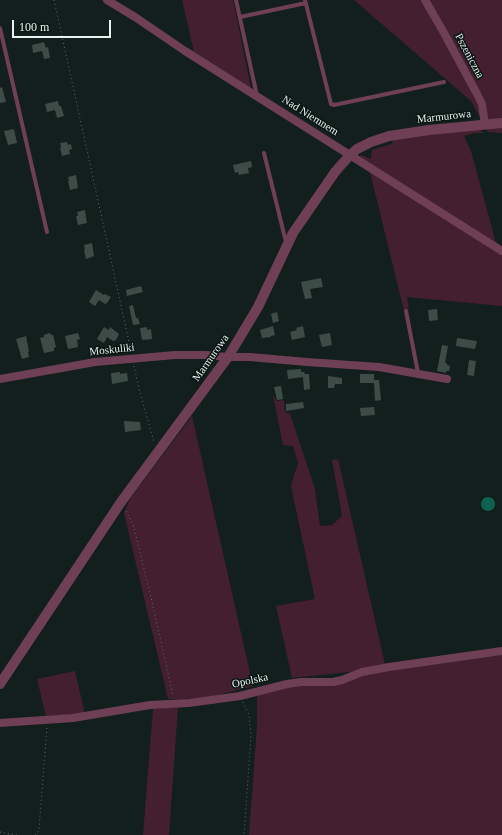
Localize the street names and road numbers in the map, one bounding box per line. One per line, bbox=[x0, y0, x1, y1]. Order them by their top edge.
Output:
street label: Pszeniczna bbox=[452, 31, 486, 81]
street label: Nad Niemnem bbox=[279, 93, 341, 139]
street label: Marmurowa bbox=[416, 108, 472, 126]
street label: Marmurowa bbox=[190, 332, 232, 384]
street label: Moskuliki bbox=[89, 341, 135, 359]
street label: Opolska bbox=[231, 671, 269, 691]

